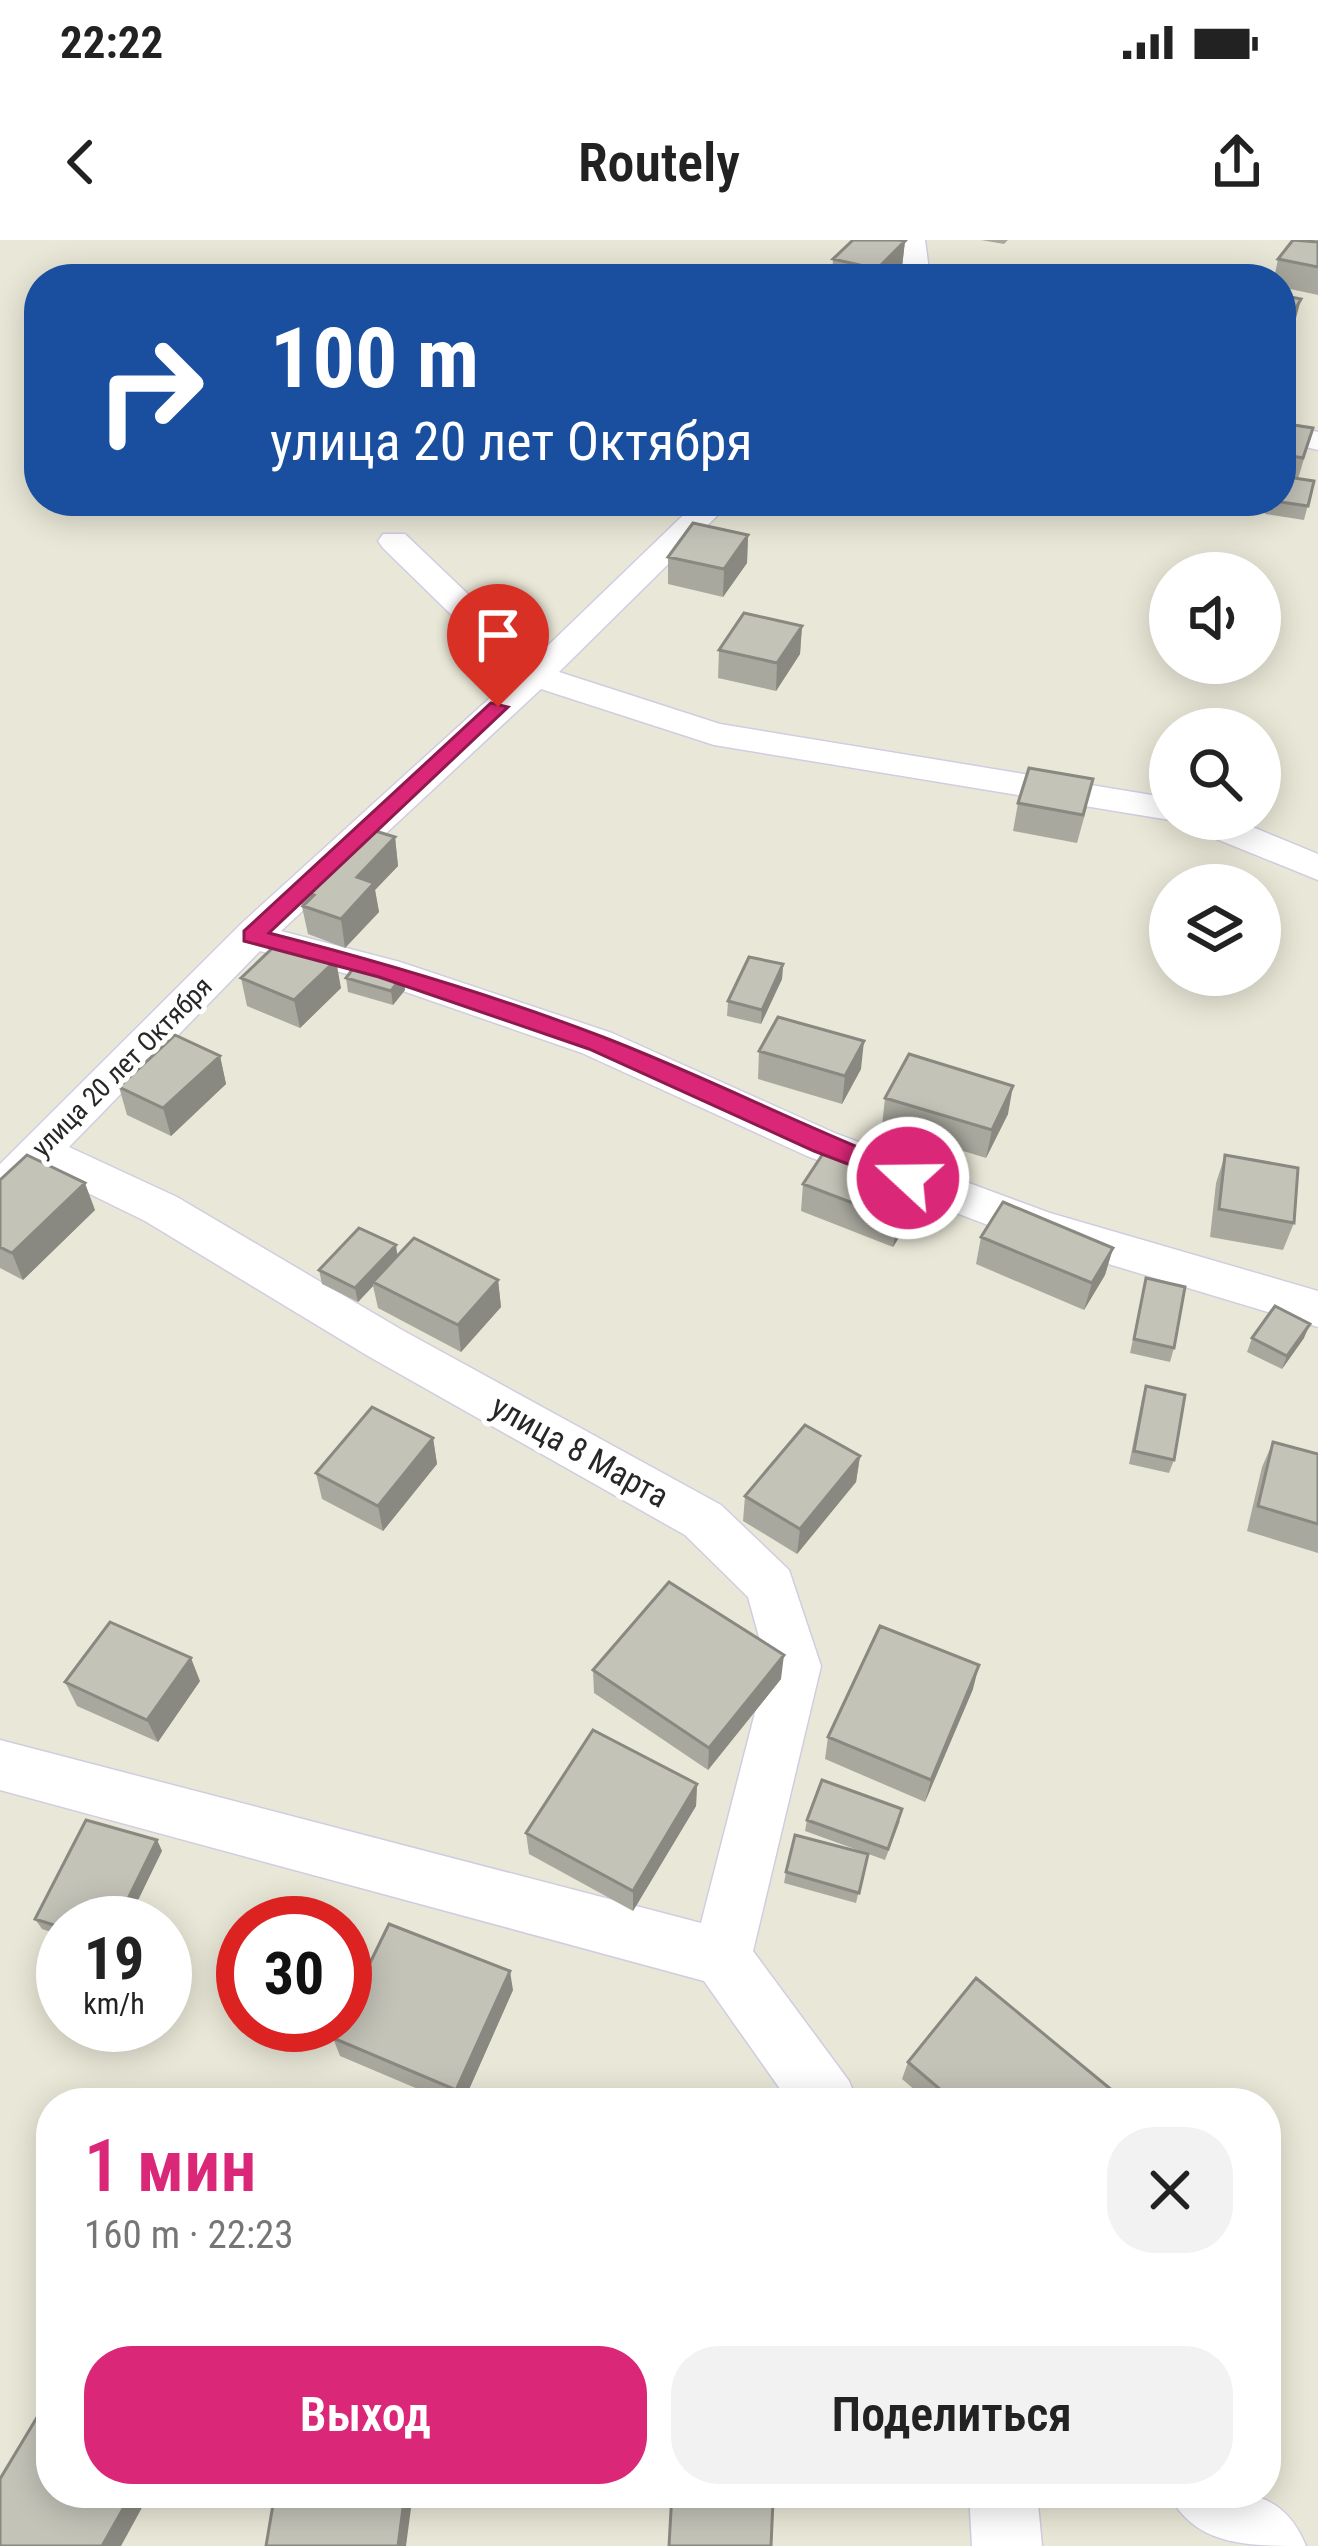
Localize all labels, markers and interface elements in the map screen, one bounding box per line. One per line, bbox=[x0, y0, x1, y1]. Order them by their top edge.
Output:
text: 22:22 bbox=[60, 16, 163, 69]
icon: back bbox=[48, 129, 114, 195]
icon: share bbox=[1204, 129, 1270, 195]
text: Routely bbox=[578, 131, 740, 194]
text: 100 m bbox=[270, 309, 479, 408]
icon: right bbox=[72, 312, 228, 468]
text: улица 20 лет Октября bbox=[270, 410, 753, 473]
map controls bbox=[1149, 552, 1281, 996]
button: sound bbox=[1149, 552, 1281, 684]
pin bbox=[447, 584, 549, 707]
icon: arrive bbox=[465, 602, 531, 668]
button: search bbox=[1149, 708, 1281, 840]
button: layers bbox=[1149, 864, 1281, 996]
street label: улица 20 лет Октября bbox=[25, 970, 219, 1164]
position arrow bbox=[845, 1115, 971, 1241]
street label: улица 8 Марта bbox=[485, 1386, 675, 1516]
speed limit sign: 30 bbox=[216, 1896, 372, 2052]
text: 19 bbox=[84, 1923, 144, 1994]
text: km/h bbox=[83, 1986, 145, 2021]
text: 1 мин bbox=[84, 2124, 257, 2209]
button: close bbox=[1107, 2127, 1233, 2253]
text: 160 m · 22:23 bbox=[84, 2212, 294, 2258]
button: Выход bbox=[84, 2346, 647, 2484]
button: Поделиться bbox=[671, 2346, 1233, 2484]

